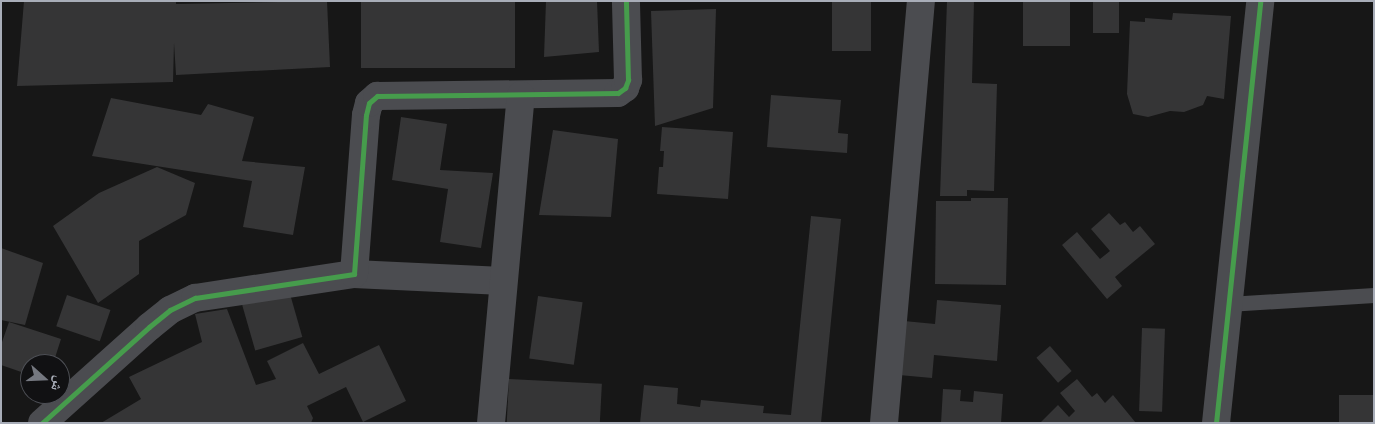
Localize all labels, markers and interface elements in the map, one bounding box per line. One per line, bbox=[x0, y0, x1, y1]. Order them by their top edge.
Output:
north arrow bbox=[20, 354, 70, 404]
text: ش bbox=[47, 374, 69, 394]

